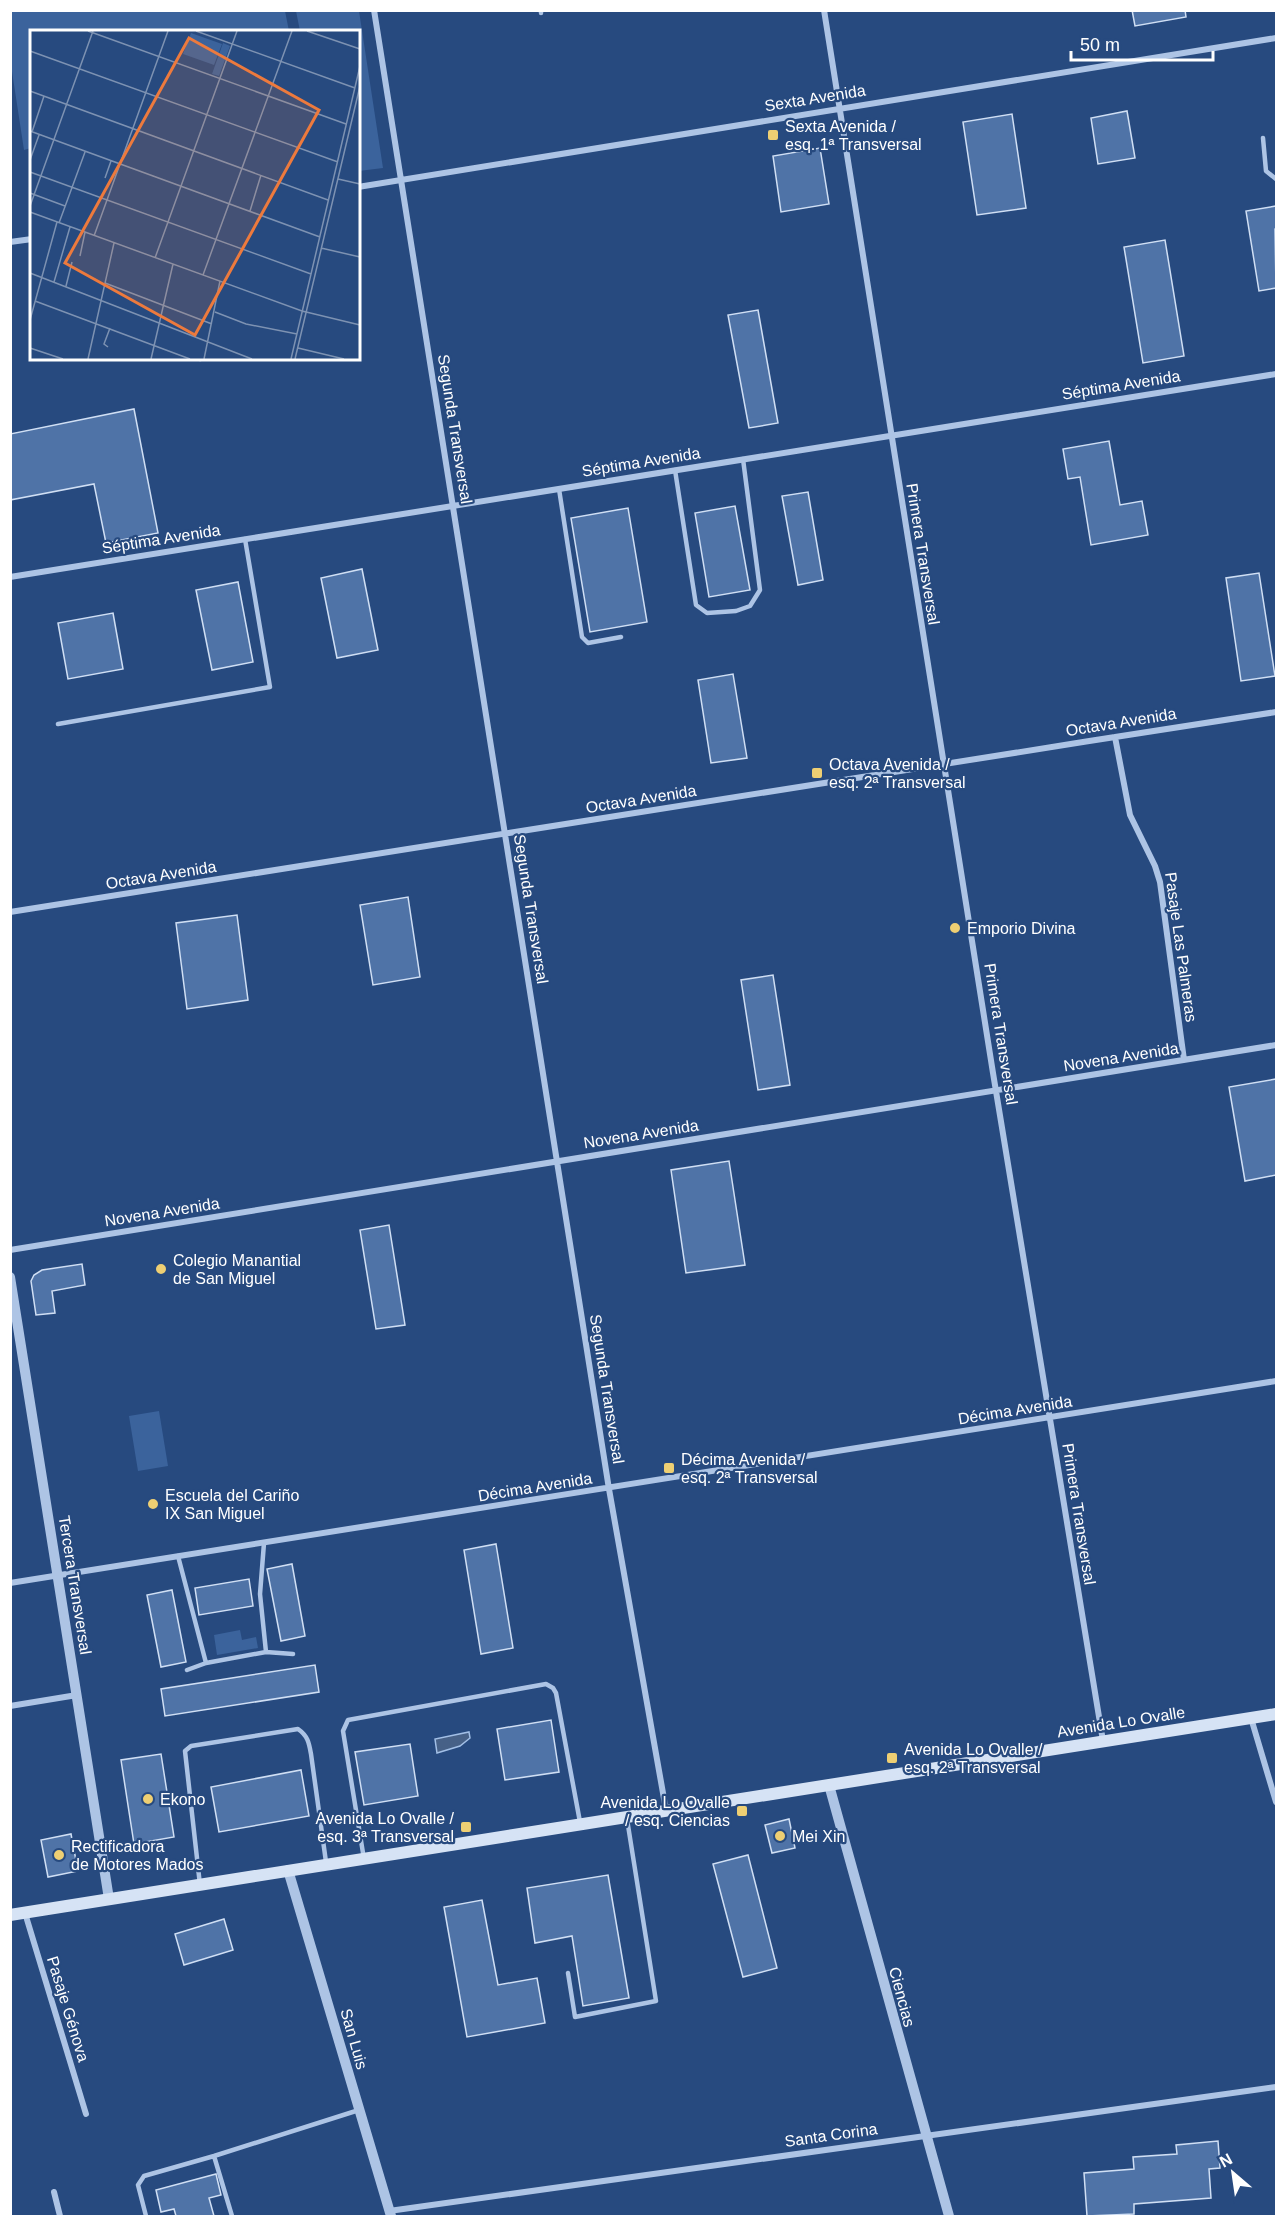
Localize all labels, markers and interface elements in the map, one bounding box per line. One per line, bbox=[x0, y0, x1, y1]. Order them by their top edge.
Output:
scale bar bbox=[1071, 24, 1214, 62]
inset map bbox=[30, 30, 360, 360]
text: 50 m bbox=[1080, 35, 1120, 55]
street label: Sexta Avenida bbox=[763, 82, 867, 114]
place label: Sexta Avenida / esq. 1ª Transversal bbox=[785, 118, 922, 153]
marker: Sexta Avenida / esq. 1ª Transversal bbox=[766, 128, 780, 142]
street label: Segunda Transversal bbox=[435, 353, 475, 505]
street label: Séptima Avenida bbox=[1061, 367, 1182, 403]
street label: Séptima Avenida bbox=[581, 444, 702, 480]
street label: Primera Transversal bbox=[903, 482, 943, 626]
street label: Séptima Avenida bbox=[101, 521, 222, 557]
street label: Octava Avenida bbox=[1064, 705, 1178, 739]
place label: Octava Avenida / esq. 2ª Transversal bbox=[829, 756, 966, 791]
marker: Octava Avenida / esq. 2ª Transversal bbox=[810, 766, 824, 780]
street label: Octava Avenida bbox=[584, 782, 698, 816]
street label: Segunda Transversal bbox=[511, 833, 551, 985]
street label: Octava Avenida bbox=[104, 858, 218, 892]
street label: Pasaje Las Palmeras bbox=[1162, 871, 1200, 1023]
place label: Emporio Divina bbox=[967, 920, 1076, 937]
marker: Emporio Divina bbox=[948, 921, 962, 935]
street label: Primera Transversal bbox=[981, 962, 1021, 1106]
street label: Novena Avenida bbox=[1062, 1039, 1180, 1074]
street label: Novena Avenida bbox=[582, 1116, 700, 1151]
street label: Novena Avenida bbox=[103, 1194, 221, 1229]
place label: Colegio Manantial de San Miguel bbox=[173, 1252, 301, 1287]
marker: Colegio Manantial de San Miguel bbox=[154, 1262, 168, 1276]
street label: Segunda Transversal bbox=[587, 1313, 627, 1465]
street label: Décima Avenida bbox=[957, 1393, 1073, 1427]
street label: Primera Transversal bbox=[1059, 1442, 1099, 1586]
place label: Décima Avenida / esq. 2ª Transversal bbox=[681, 1451, 818, 1486]
marker: Décima Avenida / esq. 2ª Transversal bbox=[662, 1461, 676, 1475]
street label: Décima Avenida bbox=[477, 1470, 593, 1504]
place label: Escuela del Cariño IX San Miguel bbox=[165, 1487, 299, 1522]
marker: Escuela del Cariño IX San Miguel bbox=[146, 1497, 160, 1511]
street label: Tercera Transversal bbox=[56, 1514, 94, 1656]
street label: Avenida Lo Ovalle bbox=[1056, 1703, 1186, 1741]
place label: Avenida Lo Ovalle / esq. 2ª Transversal bbox=[904, 1741, 1043, 1776]
marker: Avenida Lo Ovalle / esq. 2ª Transversal bbox=[885, 1751, 899, 1765]
place label: Ekono bbox=[160, 1791, 205, 1808]
marker: Ekono bbox=[141, 1792, 155, 1806]
place label: Avenida Lo Ovalle / esq. Ciencias bbox=[600, 1794, 730, 1829]
marker: Avenida Lo Ovalle / esq. Ciencias bbox=[735, 1804, 749, 1818]
place label: Avenida Lo Ovalle / esq. 3ª Transversal bbox=[316, 1810, 455, 1845]
marker: Avenida Lo Ovalle / esq. 3ª Transversal bbox=[459, 1820, 473, 1834]
place label: Mei Xin bbox=[792, 1828, 845, 1845]
marker: Mei Xin bbox=[773, 1829, 787, 1843]
place label: Rectificadora de Motores Mados bbox=[71, 1838, 204, 1873]
marker: Rectificadora de Motores Mados bbox=[52, 1848, 66, 1862]
street label: Pasaje Génova bbox=[44, 1954, 92, 2064]
street label: Ciencias bbox=[886, 1965, 918, 2029]
street label: San Luis bbox=[337, 2007, 371, 2071]
street label: Santa Corina bbox=[784, 2120, 879, 2150]
north arrow bbox=[1203, 2143, 1263, 2203]
text: N bbox=[1217, 2150, 1235, 2171]

